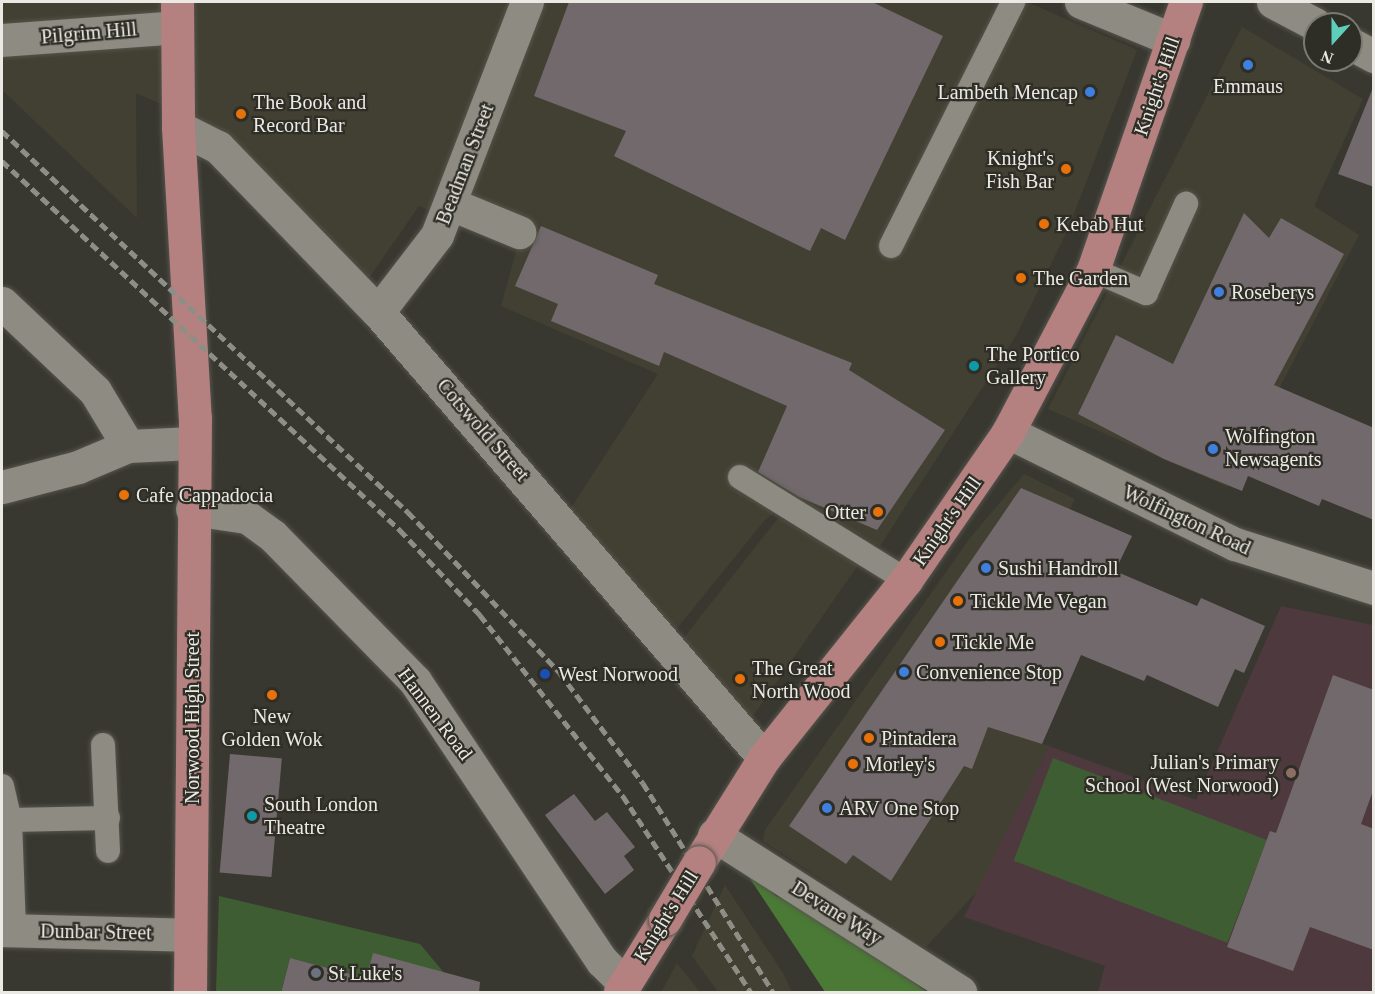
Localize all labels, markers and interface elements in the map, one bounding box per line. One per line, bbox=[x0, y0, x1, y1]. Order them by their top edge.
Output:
north arrow bbox=[1303, 12, 1363, 72]
street label: Pilgrim Hill bbox=[40, 17, 138, 49]
street label: Knight's Hill bbox=[1129, 33, 1185, 139]
text: N bbox=[1319, 47, 1336, 67]
marker: Emmaus bbox=[1241, 58, 1255, 72]
place label: Emmaus bbox=[1213, 74, 1283, 98]
place label: Lambeth Mencap bbox=[938, 80, 1078, 104]
marker: Lambeth Mencap bbox=[1083, 85, 1097, 99]
place label: The Book and Record Bar bbox=[253, 90, 366, 137]
street label: Beadman Street bbox=[431, 100, 499, 228]
marker: The Book and Record Bar bbox=[234, 107, 248, 121]
place label: Knight's Fish Bar bbox=[986, 146, 1054, 193]
marker: Knight's Fish Bar bbox=[1059, 162, 1073, 176]
place label: Kebab Hut bbox=[1056, 212, 1143, 236]
marker: Kebab Hut bbox=[1037, 217, 1051, 231]
place label: The Garden bbox=[1033, 266, 1128, 290]
marker: The Garden bbox=[1014, 271, 1028, 285]
place label: Roseberys bbox=[1231, 280, 1314, 304]
marker: Roseberys bbox=[1212, 285, 1226, 299]
place label: The Portico Gallery bbox=[986, 342, 1080, 389]
marker: The Portico Gallery bbox=[967, 359, 981, 373]
street label: Cotswold Street bbox=[432, 374, 534, 486]
place label: Wolfington Newsagents bbox=[1225, 425, 1322, 472]
marker: Wolfington Newsagents bbox=[1206, 442, 1220, 456]
street label: Knight's Hill bbox=[908, 472, 986, 570]
street label: Wolfington Road bbox=[1119, 480, 1255, 560]
place label: Cafe Cappadocia bbox=[136, 483, 273, 507]
marker: Cafe Cappadocia bbox=[117, 488, 131, 502]
place label: Otter bbox=[825, 500, 866, 524]
marker: Otter bbox=[871, 505, 885, 519]
place label: Sushi Handroll bbox=[998, 556, 1119, 580]
marker: Sushi Handroll bbox=[979, 561, 993, 575]
place label: Tickle Me Vegan bbox=[970, 589, 1107, 613]
marker: Tickle Me Vegan bbox=[951, 594, 965, 608]
place label: Tickle Me bbox=[952, 630, 1034, 654]
street label: Norwood High Street bbox=[180, 632, 204, 804]
marker: Tickle Me bbox=[933, 635, 947, 649]
place label: The Great North Wood bbox=[752, 656, 851, 703]
place label: Convenience Stop bbox=[916, 660, 1062, 684]
place label: West Norwood bbox=[558, 662, 678, 686]
street label: Hannen Road bbox=[392, 663, 478, 765]
marker: West Norwood bbox=[536, 665, 554, 683]
marker: Convenience Stop bbox=[897, 665, 911, 679]
marker: The Great North Wood bbox=[733, 672, 747, 686]
marker: New Golden Wok bbox=[265, 688, 279, 702]
place label: New Golden Wok bbox=[221, 704, 323, 751]
place label: Pintadera bbox=[881, 726, 957, 750]
marker: Pintadera bbox=[862, 731, 876, 745]
place label: Julian's Primary School (West Norwood) bbox=[1085, 750, 1279, 797]
place label: Morley's bbox=[865, 752, 935, 776]
marker: Morley's bbox=[846, 757, 860, 771]
marker: Julian's Primary School (West Norwood) bbox=[1284, 766, 1298, 780]
place label: South London Theatre bbox=[264, 792, 378, 839]
place label: ARV One Stop bbox=[839, 796, 960, 820]
marker: ARV One Stop bbox=[820, 801, 834, 815]
marker: South London Theatre bbox=[245, 809, 259, 823]
street label: Knight's Hill bbox=[629, 866, 703, 966]
street label: Devane Way bbox=[787, 876, 887, 950]
street label: Dunbar Street bbox=[40, 919, 152, 945]
place label: St Luke's bbox=[328, 961, 402, 985]
marker: St Luke's bbox=[309, 966, 323, 980]

